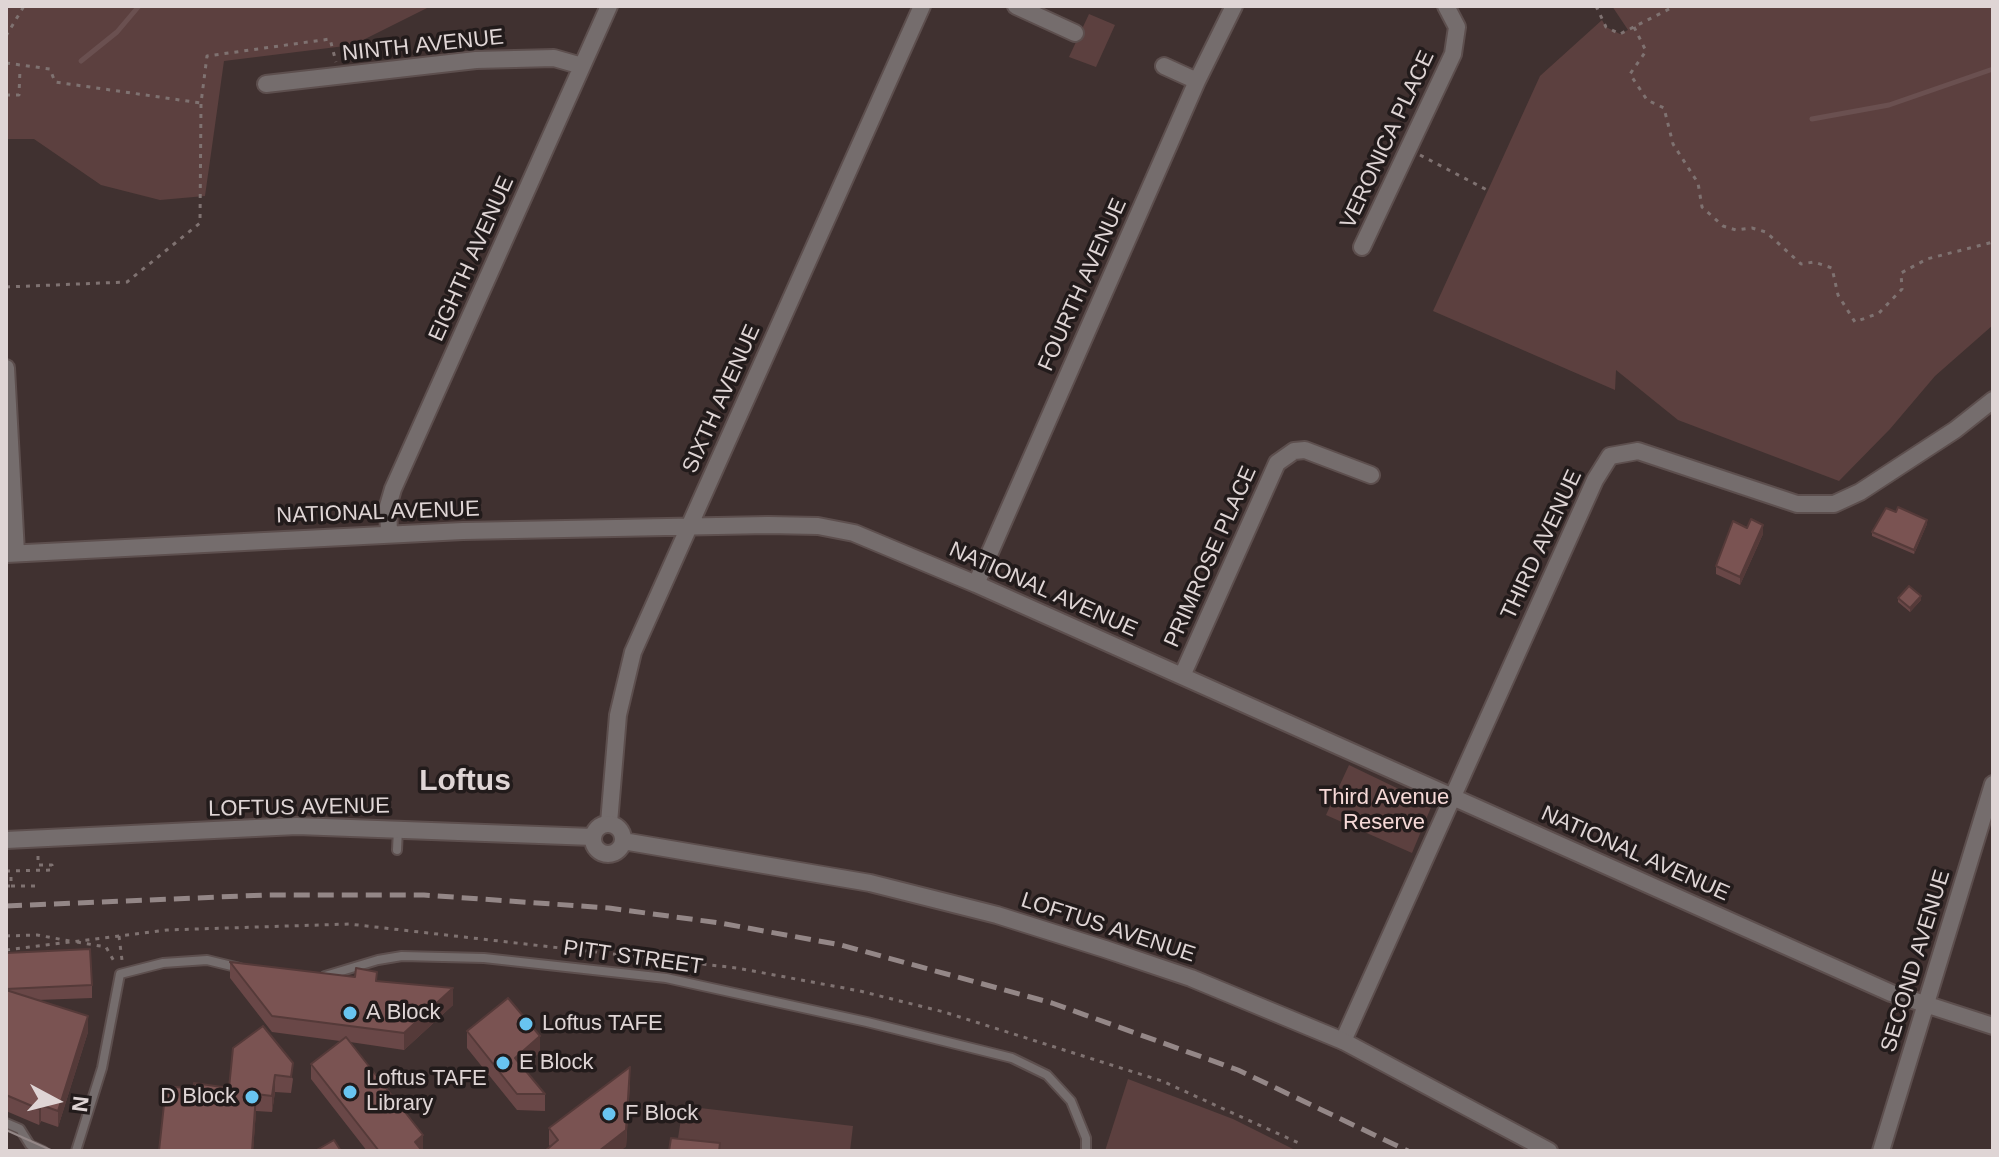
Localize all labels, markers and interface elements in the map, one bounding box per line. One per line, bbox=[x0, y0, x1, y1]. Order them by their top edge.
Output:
street label: NINTH AVENUE bbox=[341, 24, 505, 68]
street label: VERONICA PLACE bbox=[1335, 47, 1441, 233]
street label: EIGHTH AVENUE bbox=[424, 172, 520, 346]
street label: FOURTH AVENUE bbox=[1033, 195, 1133, 375]
street label: SIXTH AVENUE bbox=[677, 321, 767, 477]
street label: PRIMROSE PLACE bbox=[1159, 462, 1263, 652]
street label: THIRD AVENUE bbox=[1496, 466, 1588, 624]
street label: NATIONAL AVENUE bbox=[276, 496, 480, 530]
street label: NATIONAL AVENUE bbox=[945, 537, 1141, 643]
district label: Loftus bbox=[419, 764, 511, 800]
park label: Third Avenue Reserve bbox=[1319, 785, 1449, 836]
street label: LOFTUS AVENUE bbox=[208, 793, 390, 823]
street label: NATIONAL AVENUE bbox=[1537, 801, 1733, 907]
street label: SECOND AVENUE bbox=[1876, 867, 1956, 1055]
street label: LOFTUS AVENUE bbox=[1018, 887, 1198, 969]
street label: PITT STREET bbox=[562, 935, 704, 981]
place label: A Block bbox=[366, 1000, 441, 1026]
marker: A Block bbox=[341, 1004, 359, 1022]
place label: Loftus TAFE bbox=[542, 1011, 663, 1037]
marker: Loftus TAFE bbox=[517, 1015, 535, 1033]
place label: E Block bbox=[519, 1050, 594, 1076]
marker: E Block bbox=[494, 1054, 512, 1072]
north arrow bbox=[16, 1061, 96, 1141]
place label: Loftus TAFE Library bbox=[366, 1066, 487, 1118]
marker: Loftus TAFE Library bbox=[341, 1083, 359, 1101]
place label: D Block bbox=[160, 1084, 236, 1110]
marker: D Block bbox=[243, 1088, 261, 1106]
text: N bbox=[67, 1095, 94, 1113]
place label: F Block bbox=[625, 1101, 698, 1127]
marker: F Block bbox=[600, 1105, 618, 1123]

